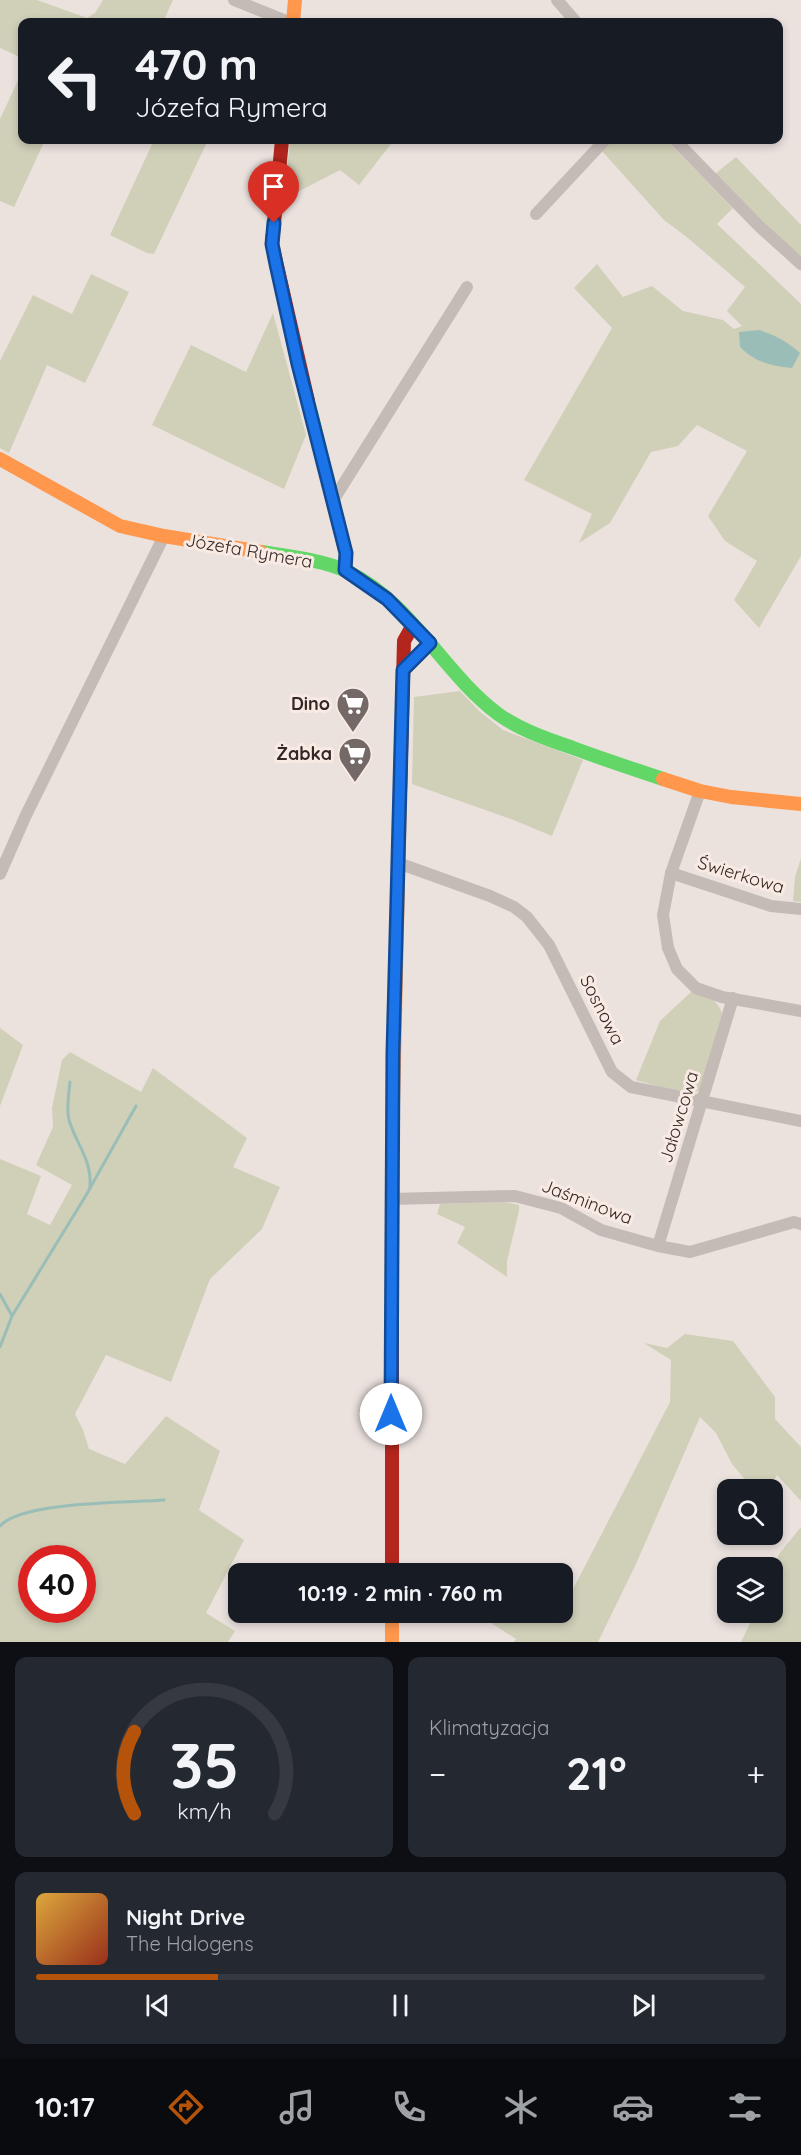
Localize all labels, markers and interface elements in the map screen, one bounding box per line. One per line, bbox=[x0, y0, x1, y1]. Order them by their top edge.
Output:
text: 470 m bbox=[135, 38, 258, 91]
icon: left bbox=[36, 42, 114, 120]
text: Józefa Rymera bbox=[135, 90, 328, 124]
pin bbox=[248, 161, 299, 223]
icon: arrive bbox=[257, 170, 290, 203]
street label: Józefa Rymera bbox=[184, 528, 314, 573]
supermarket icon: Dino bbox=[335, 686, 371, 733]
place label: Dino bbox=[291, 692, 330, 715]
supermarket icon: Żabka bbox=[337, 736, 373, 783]
place label: Żabka bbox=[276, 742, 332, 765]
street label: Świerkowa bbox=[695, 850, 787, 899]
street label: Sosnowa bbox=[575, 971, 630, 1049]
street label: Jałowcowa bbox=[654, 1068, 703, 1165]
street label: Jaśminowa bbox=[538, 1174, 636, 1229]
position arrow bbox=[359, 1382, 423, 1446]
map controls bbox=[717, 1479, 783, 1623]
button: search bbox=[717, 1479, 783, 1545]
speed limit sign: 40 bbox=[18, 1545, 96, 1623]
button: layers bbox=[717, 1557, 783, 1623]
text: 10:19 · 2 min · 760 m bbox=[298, 1579, 503, 1607]
text: Klimatyzacja bbox=[429, 1715, 549, 1740]
text: 35 bbox=[169, 1726, 239, 1804]
text: 21° bbox=[566, 1745, 627, 1801]
text: − bbox=[429, 1753, 446, 1794]
text: + bbox=[746, 1753, 765, 1794]
text: km/h bbox=[177, 1798, 231, 1824]
text: Night Drive bbox=[126, 1903, 245, 1931]
text: The Halogens bbox=[126, 1931, 254, 1956]
icon: previous bbox=[141, 1989, 174, 2022]
icon: pause bbox=[384, 1989, 417, 2022]
icon: next bbox=[627, 1989, 660, 2022]
icon: directions bbox=[165, 2086, 207, 2128]
icon: music bbox=[276, 2086, 318, 2128]
icon: phone bbox=[388, 2086, 430, 2128]
icon: climate bbox=[500, 2086, 542, 2128]
icon: car bbox=[612, 2086, 654, 2128]
icon: filters bbox=[724, 2086, 766, 2128]
text: 10:17 bbox=[35, 2090, 95, 2124]

